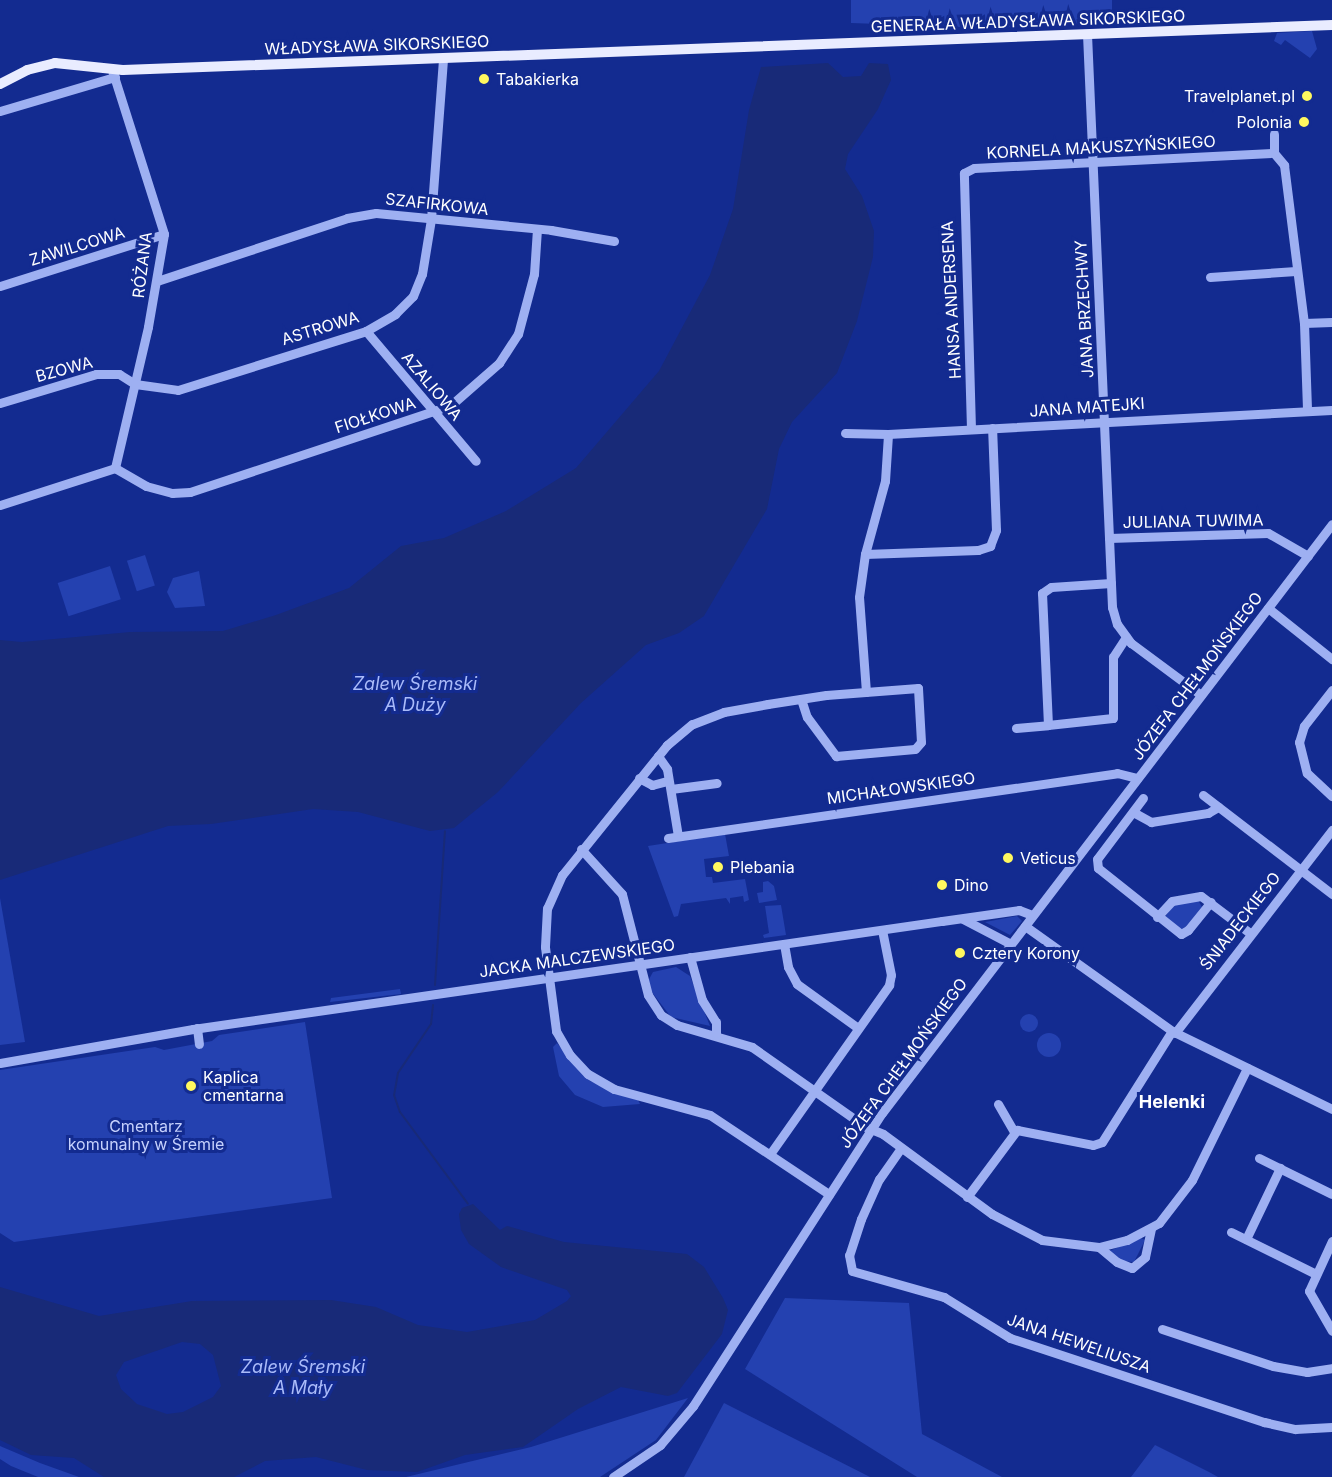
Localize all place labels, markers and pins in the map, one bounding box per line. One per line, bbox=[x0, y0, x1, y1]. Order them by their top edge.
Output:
place label: Tabakierka bbox=[496, 69, 579, 89]
marker: Tabakierka bbox=[477, 72, 491, 86]
place label: Travelplanet.pl bbox=[1184, 86, 1295, 106]
marker: Travelplanet.pl bbox=[1300, 89, 1314, 103]
place label: Polonia bbox=[1236, 112, 1292, 132]
marker: Polonia bbox=[1297, 115, 1311, 129]
place label: Veticus bbox=[1020, 848, 1076, 868]
marker: Veticus bbox=[1001, 851, 1015, 865]
place label: Plebania bbox=[730, 857, 795, 877]
marker: Plebania bbox=[711, 860, 725, 874]
place label: Dino bbox=[954, 875, 988, 895]
marker: Dino bbox=[935, 878, 949, 892]
place label: Cztery Korony bbox=[972, 943, 1080, 963]
marker: Cztery Korony bbox=[953, 946, 967, 960]
place label: Kaplica cmentarna bbox=[203, 1067, 284, 1105]
marker: Kaplica cmentarna bbox=[184, 1079, 198, 1093]

